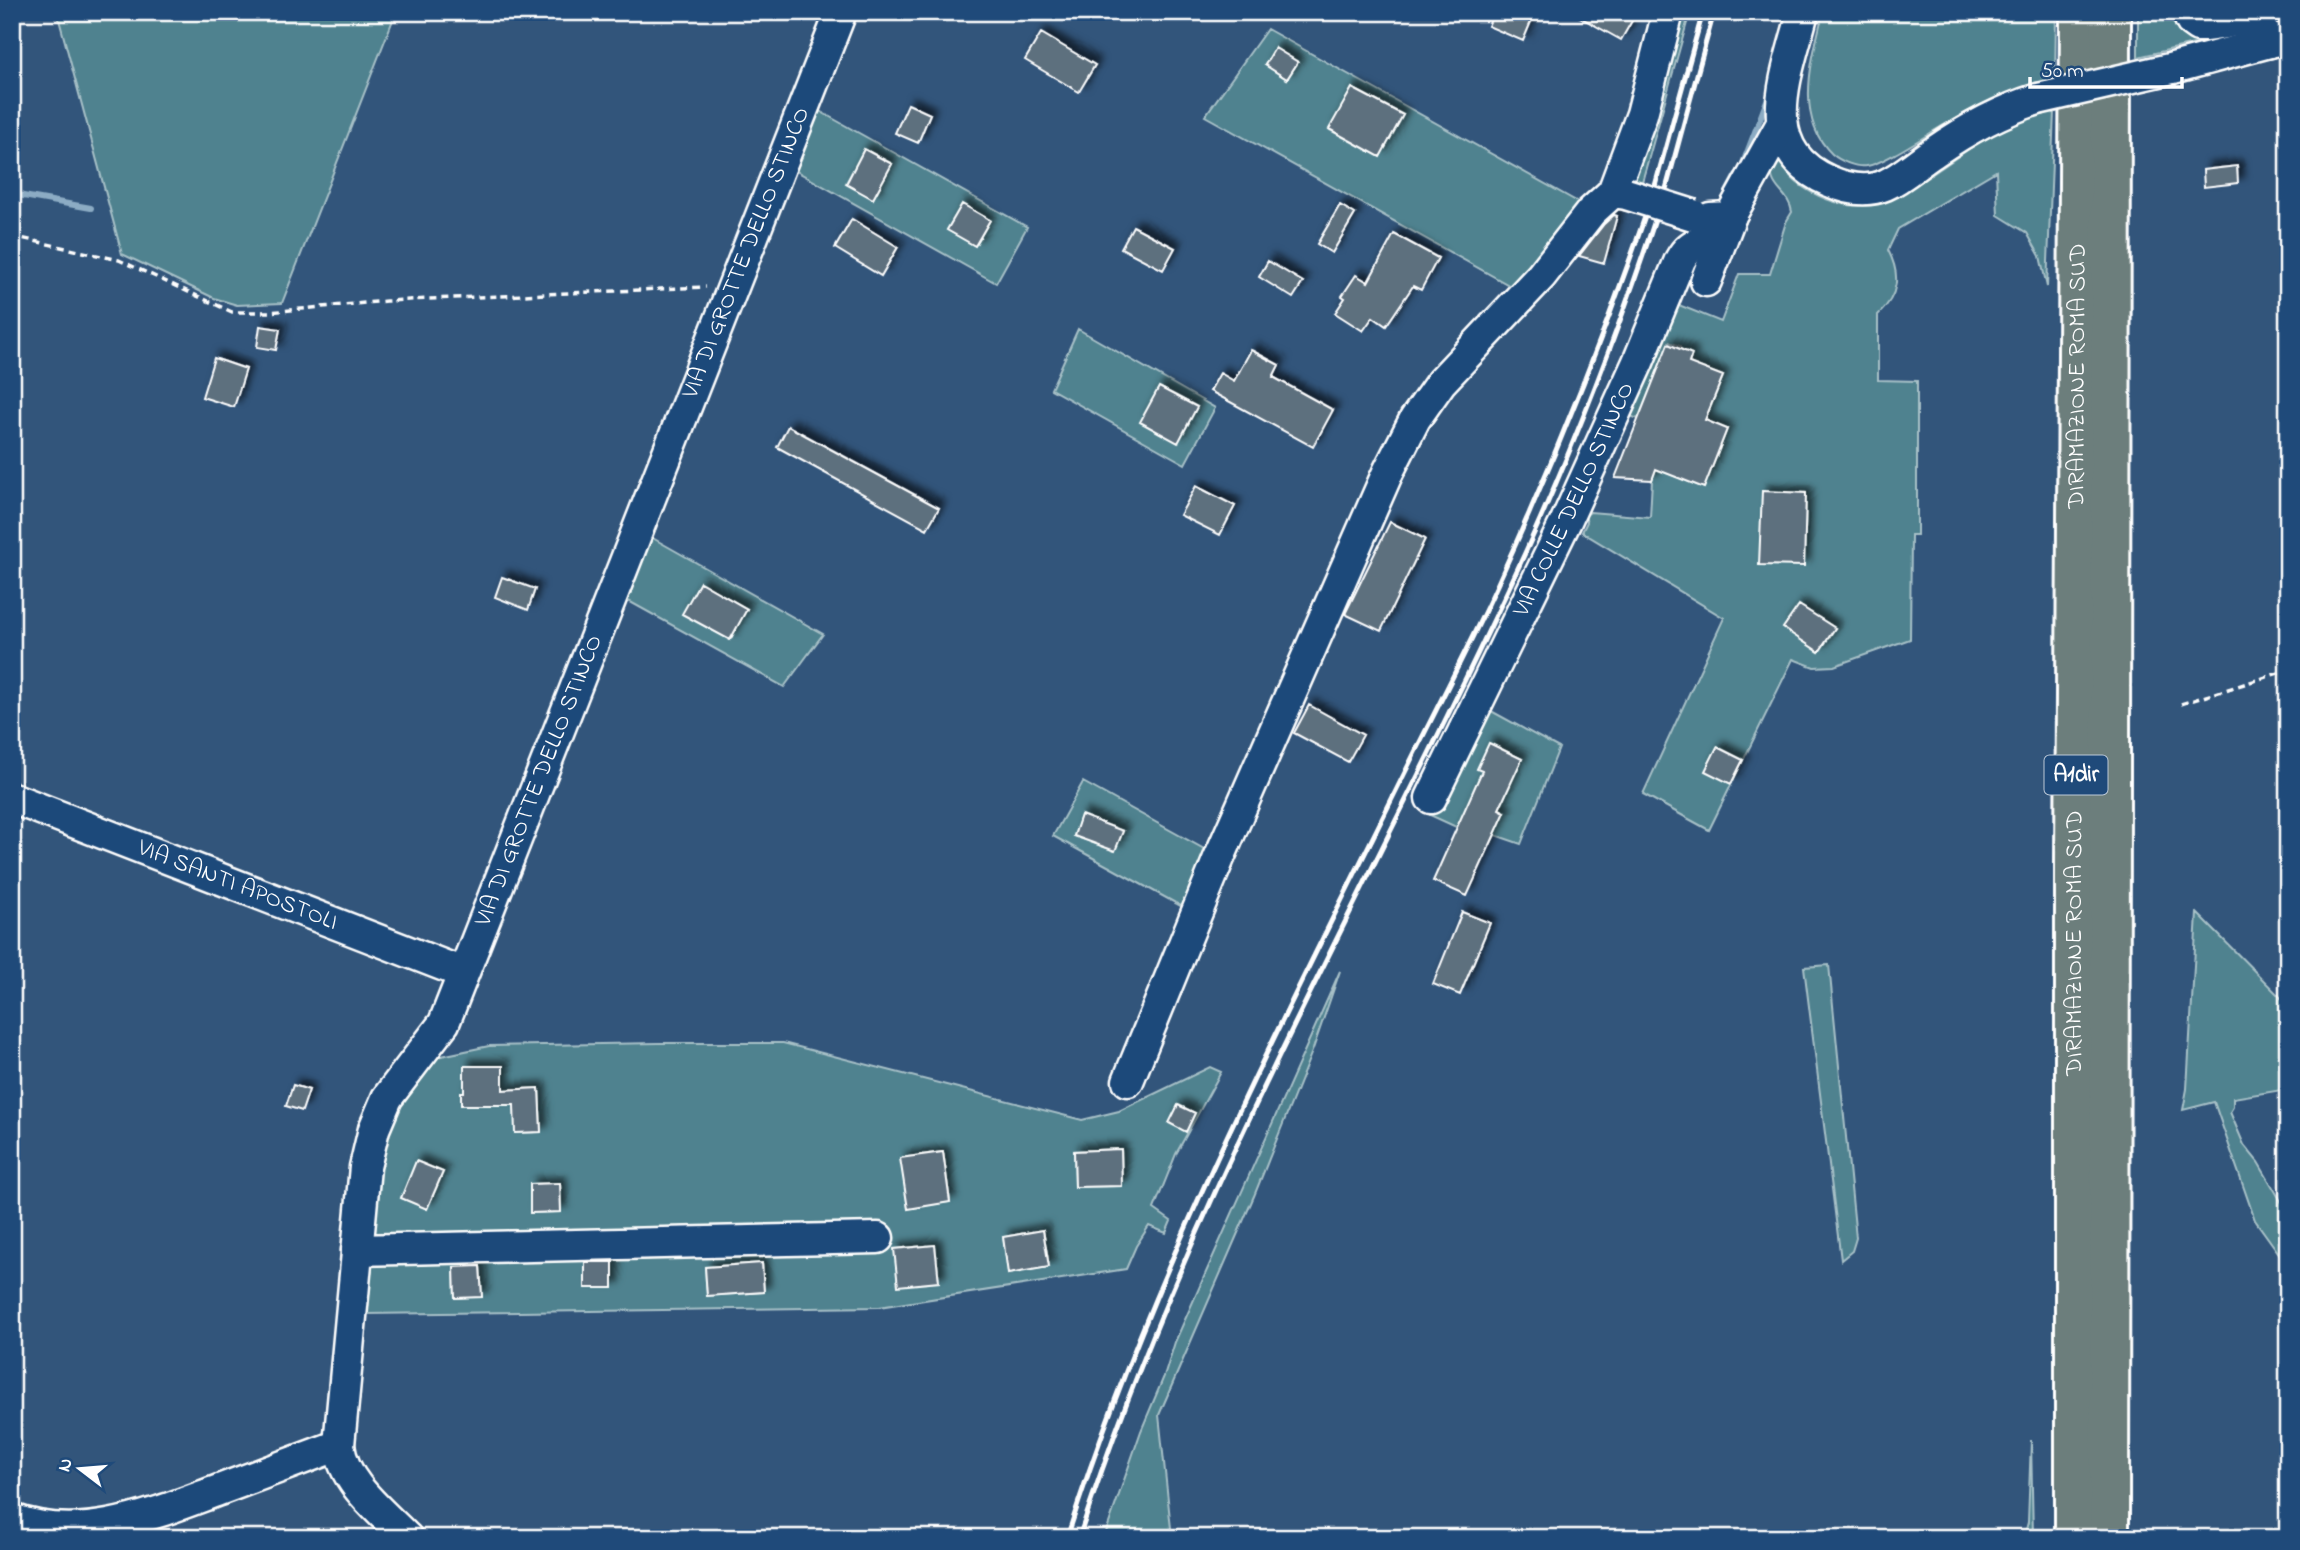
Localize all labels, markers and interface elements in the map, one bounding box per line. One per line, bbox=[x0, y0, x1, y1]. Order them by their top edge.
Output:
scale bar bbox=[2030, 46, 2183, 90]
text: 50 m bbox=[2041, 57, 2084, 87]
street label: VIA DI GROTTE DELLO STINCO bbox=[673, 102, 819, 405]
street label: DIRAMAZIONE ROMA SUD bbox=[2060, 243, 2096, 510]
street label: VIA COLLE DELLO STINCO bbox=[1504, 377, 1644, 624]
street label: VIA DI GROTTE DELLO STINCO bbox=[466, 630, 612, 932]
road number: A1dir bbox=[2044, 755, 2108, 794]
street label: DIRAMAZIONE ROMA SUD bbox=[2058, 810, 2093, 1077]
street label: VIA SANTI APOSTOLI bbox=[131, 831, 343, 940]
north arrow bbox=[46, 1434, 116, 1504]
text: N bbox=[51, 1455, 81, 1475]

